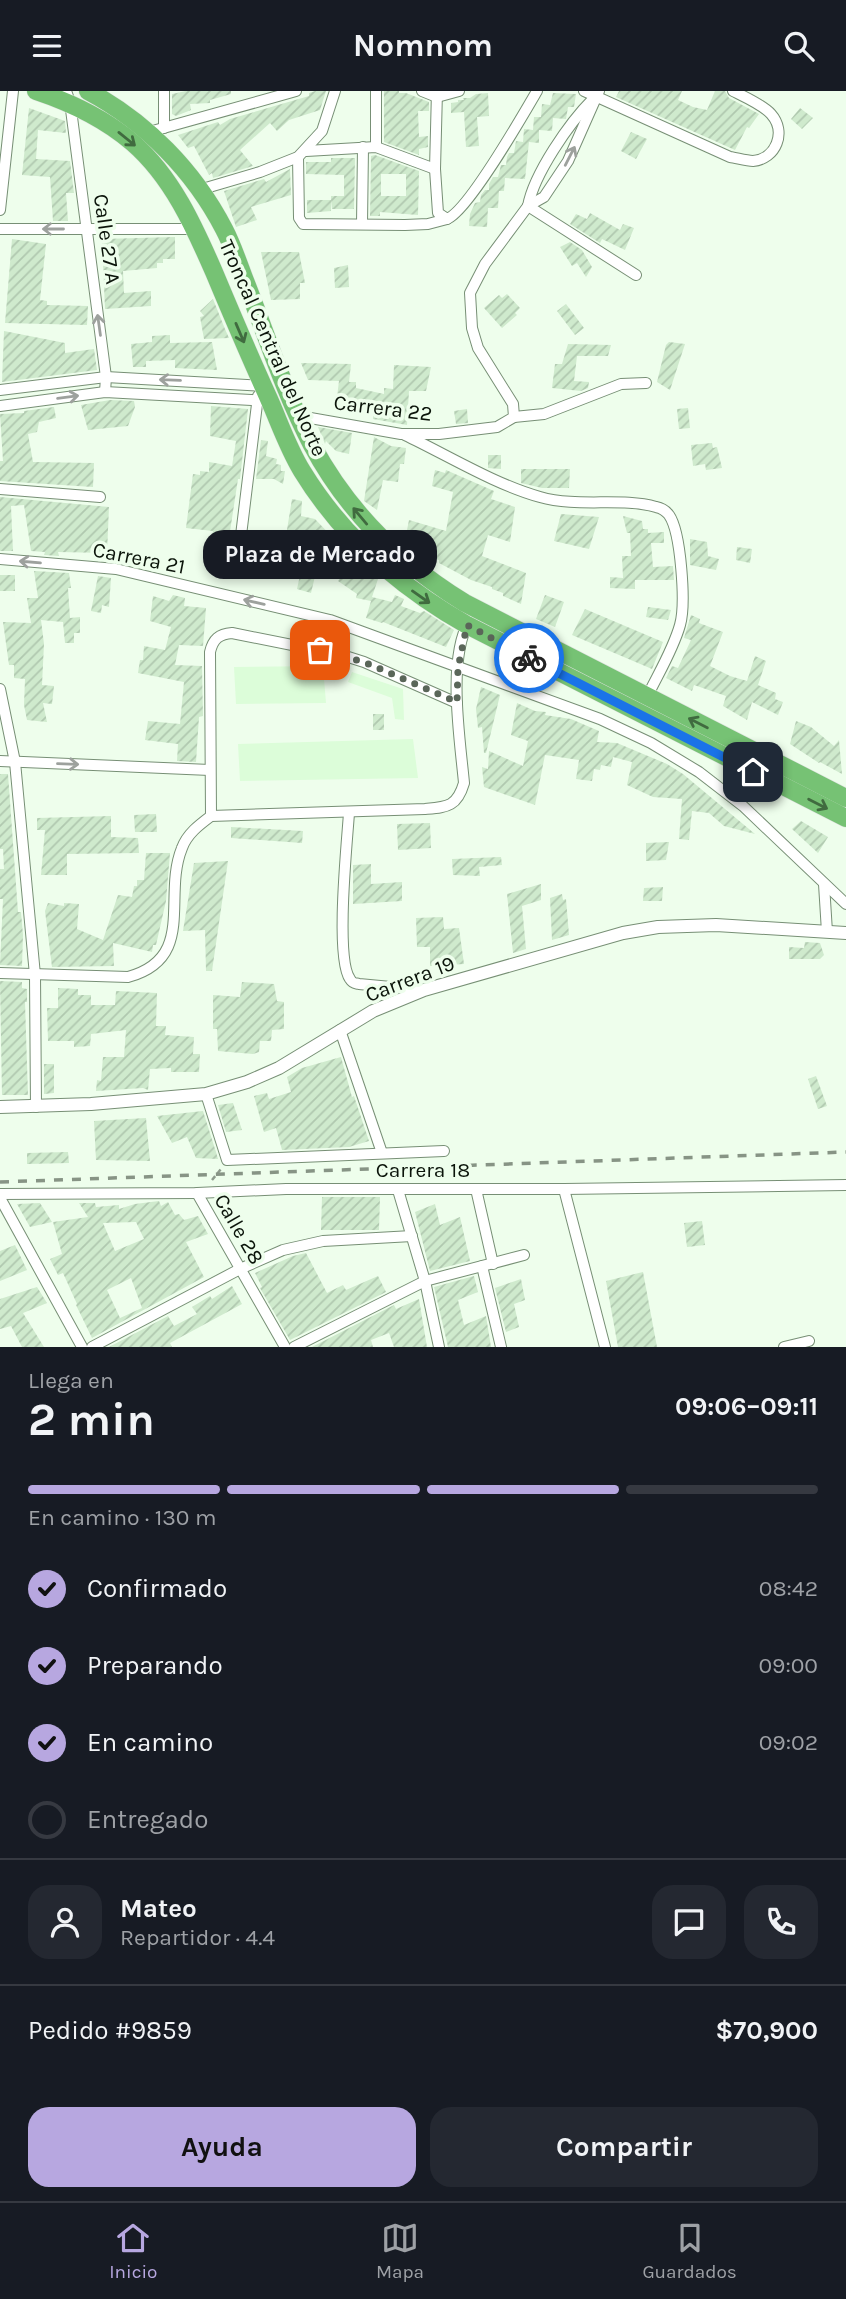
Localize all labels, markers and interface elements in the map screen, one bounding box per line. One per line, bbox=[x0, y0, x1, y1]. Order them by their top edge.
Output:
icon: menu bbox=[28, 27, 66, 65]
text: Nomnom bbox=[353, 27, 493, 64]
icon: search bbox=[780, 27, 818, 65]
one-way arrow bbox=[117, 131, 136, 146]
one-way arrow bbox=[564, 146, 577, 167]
street label: Calle 27 A bbox=[89, 192, 125, 286]
one-way arrow bbox=[42, 223, 65, 236]
street label: Troncal Central del Norte bbox=[214, 236, 332, 460]
one-way arrow bbox=[92, 314, 105, 337]
one-way arrow bbox=[234, 322, 247, 343]
one-way arrow bbox=[159, 373, 182, 386]
street label: Carrera 22 bbox=[332, 390, 434, 426]
one-way arrow bbox=[56, 391, 79, 404]
one-way arrow bbox=[352, 507, 368, 525]
callout: Plaza de Mercado bbox=[203, 531, 437, 580]
street label: Carrera 21 bbox=[91, 537, 187, 579]
text: Plaza de Mercado bbox=[225, 541, 415, 568]
one-way arrow bbox=[20, 555, 42, 568]
one-way arrow bbox=[411, 590, 430, 604]
one-way arrow bbox=[243, 594, 266, 608]
pin bbox=[290, 620, 350, 680]
courier bbox=[494, 623, 564, 693]
icon: bag bbox=[301, 631, 339, 669]
icon: bike bbox=[510, 639, 548, 677]
one-way arrow bbox=[688, 715, 709, 729]
pin bbox=[723, 742, 783, 802]
icon: home bbox=[734, 753, 772, 791]
one-way arrow bbox=[56, 757, 79, 770]
one-way arrow bbox=[807, 797, 828, 811]
street label: Carrera 19 bbox=[362, 951, 458, 1007]
street label: Carrera 18 bbox=[376, 1158, 470, 1182]
street label: Calle 28 bbox=[209, 1190, 269, 1268]
text: Llega en bbox=[28, 1367, 114, 1394]
text: 09:06–09:11 bbox=[675, 1391, 818, 1422]
text: 2 min bbox=[28, 1393, 155, 1447]
text: En camino · 130 m bbox=[28, 1504, 216, 1531]
icon: check bbox=[28, 1570, 66, 1608]
text: Confirmado bbox=[87, 1573, 227, 1604]
text: 08:42 bbox=[759, 1575, 818, 1602]
icon: check bbox=[28, 1647, 66, 1685]
text: Preparando bbox=[87, 1650, 223, 1681]
text: 09:00 bbox=[758, 1652, 818, 1679]
icon: check bbox=[28, 1724, 66, 1762]
text: En camino bbox=[87, 1727, 213, 1758]
text: 09:02 bbox=[759, 1729, 818, 1756]
text: Entregado bbox=[87, 1804, 208, 1835]
button: person bbox=[28, 1885, 102, 1959]
button: chat bbox=[652, 1885, 726, 1959]
button: phone bbox=[744, 1885, 818, 1959]
text: Mateo bbox=[120, 1893, 197, 1924]
text: Repartidor · 4.4 bbox=[120, 1924, 275, 1951]
text: Pedido #9859 bbox=[28, 2015, 192, 2046]
text: $70,900 bbox=[715, 2015, 818, 2046]
button: Ayuda bbox=[28, 2107, 416, 2187]
button: Compartir bbox=[430, 2107, 818, 2187]
tab: Inicio bbox=[109, 2219, 158, 2283]
tab: Mapa bbox=[376, 2219, 424, 2283]
tab: Guardados bbox=[642, 2219, 737, 2283]

